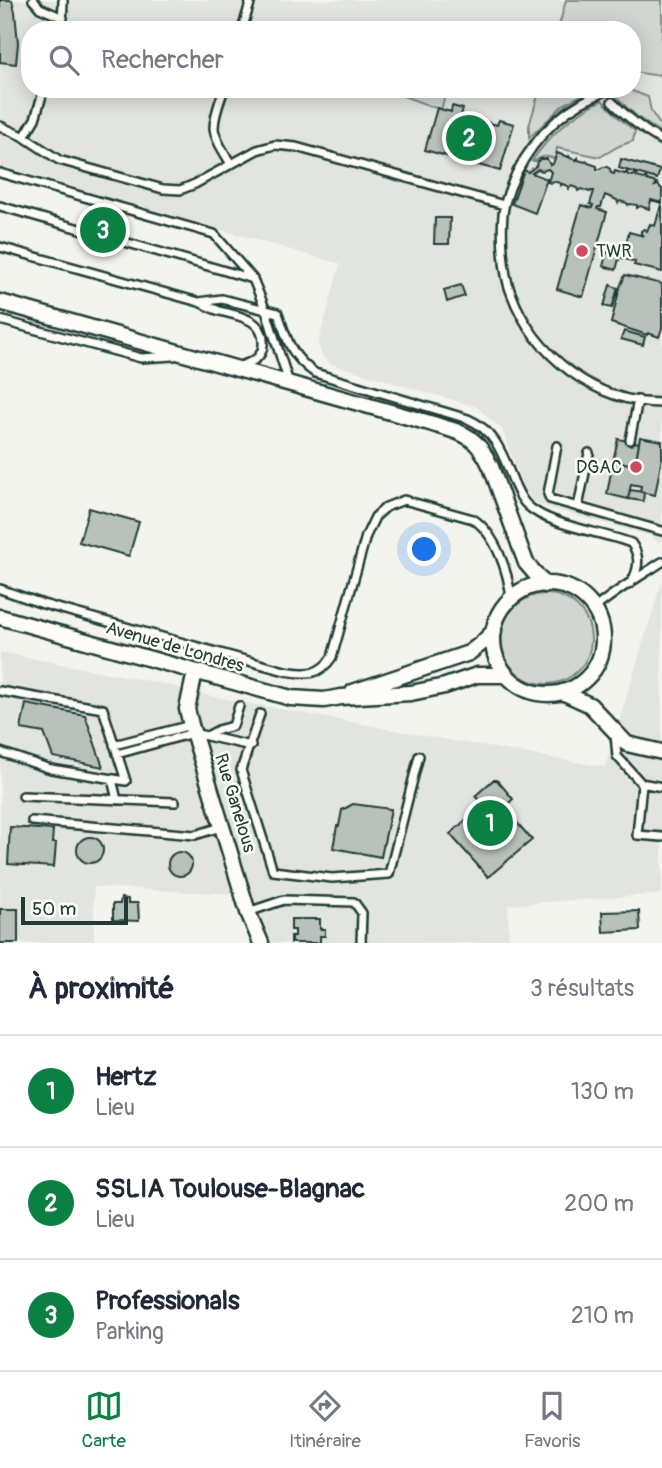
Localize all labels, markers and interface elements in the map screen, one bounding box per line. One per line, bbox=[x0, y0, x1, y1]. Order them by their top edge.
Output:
search box bbox=[21, 21, 641, 98]
icon: search bbox=[45, 41, 83, 79]
text: Rechercher bbox=[101, 44, 224, 76]
pin: 2 bbox=[446, 112, 492, 164]
pin: 3 bbox=[80, 204, 126, 256]
place label: TWR bbox=[596, 240, 632, 263]
marker: TWR bbox=[574, 243, 590, 259]
place label: DGAC bbox=[576, 456, 622, 479]
marker: DGAC bbox=[628, 459, 644, 475]
your location bbox=[407, 532, 441, 566]
street label: Avenue de Londres bbox=[103, 616, 247, 678]
street label: Rue Ganelous bbox=[209, 751, 261, 855]
pin: 1 bbox=[467, 797, 513, 849]
scale bar bbox=[21, 894, 128, 926]
text: 50 m bbox=[32, 897, 76, 921]
text: À proximité bbox=[28, 970, 174, 1007]
text: 3 résultats bbox=[530, 974, 634, 1003]
text: Hertz bbox=[95, 1061, 157, 1093]
text: 1 bbox=[47, 1077, 56, 1106]
text: 130 m bbox=[571, 1077, 634, 1106]
text: Lieu bbox=[95, 1093, 135, 1122]
text: SSLIA Toulouse-Blagnac bbox=[95, 1173, 365, 1205]
text: 2 bbox=[45, 1189, 57, 1218]
text: 200 m bbox=[564, 1189, 634, 1218]
text: Lieu bbox=[95, 1205, 135, 1234]
text: Professionals bbox=[95, 1285, 240, 1317]
text: 3 bbox=[45, 1301, 57, 1330]
text: 210 m bbox=[571, 1301, 634, 1330]
text: Parking bbox=[95, 1317, 164, 1346]
tab: Carte bbox=[82, 1387, 126, 1453]
tab: Itinéraire bbox=[289, 1387, 361, 1453]
tab: Favoris bbox=[524, 1387, 580, 1453]

